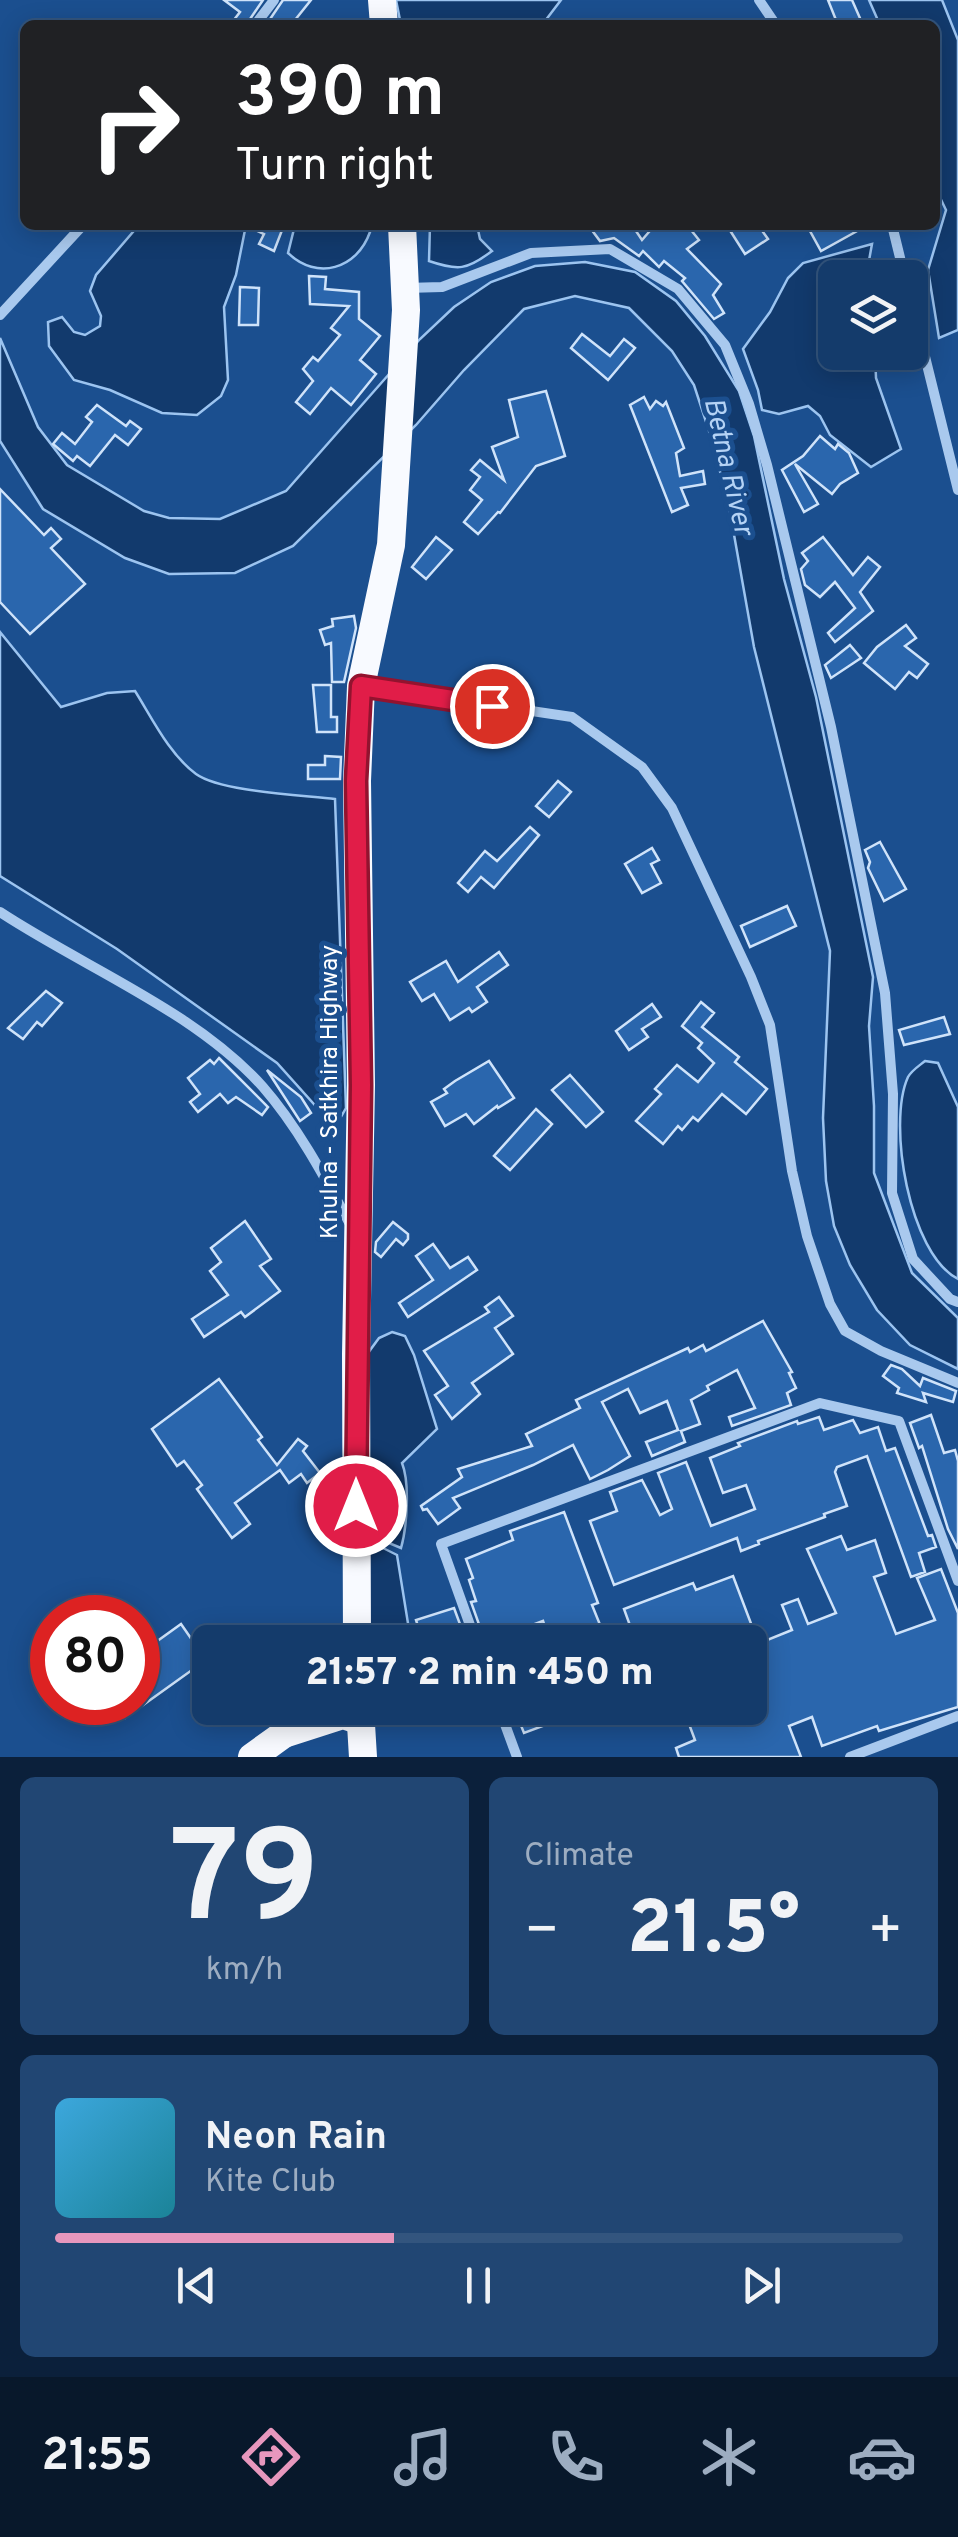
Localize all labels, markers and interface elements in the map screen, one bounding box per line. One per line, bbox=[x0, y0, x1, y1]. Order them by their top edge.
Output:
text: 390 m bbox=[235, 52, 445, 141]
icon: right bbox=[70, 60, 200, 190]
text: Turn right bbox=[235, 139, 434, 196]
map controls bbox=[818, 260, 928, 370]
button: layers bbox=[818, 260, 928, 370]
water label: Betna River bbox=[694, 394, 761, 541]
pin bbox=[450, 664, 535, 749]
icon: arrive bbox=[465, 679, 520, 734]
street label: Khulna - Satkhira Highway bbox=[315, 945, 347, 1239]
position arrow bbox=[304, 1454, 408, 1558]
speed limit sign: 80 bbox=[30, 1595, 160, 1725]
text: 21:57 · 2 min · 450 m bbox=[305, 1650, 654, 1699]
text: 79 bbox=[170, 1803, 319, 1968]
text: Climate bbox=[524, 1837, 634, 1877]
text: 21.5° bbox=[627, 1885, 800, 1980]
text: − bbox=[524, 1898, 559, 1968]
text: + bbox=[868, 1898, 903, 1968]
text: km/h bbox=[206, 1951, 283, 1991]
text: Neon Rain bbox=[205, 2114, 387, 2163]
text: Kite Club bbox=[205, 2163, 336, 2203]
icon: previous bbox=[169, 2258, 224, 2313]
icon: pause bbox=[451, 2258, 506, 2313]
icon: next bbox=[734, 2258, 789, 2313]
icon: directions bbox=[236, 2422, 306, 2492]
icon: music bbox=[388, 2422, 458, 2492]
icon: phone bbox=[541, 2422, 611, 2492]
icon: climate bbox=[694, 2422, 764, 2492]
icon: car bbox=[847, 2422, 917, 2492]
text: 21:55 bbox=[41, 2429, 153, 2486]

